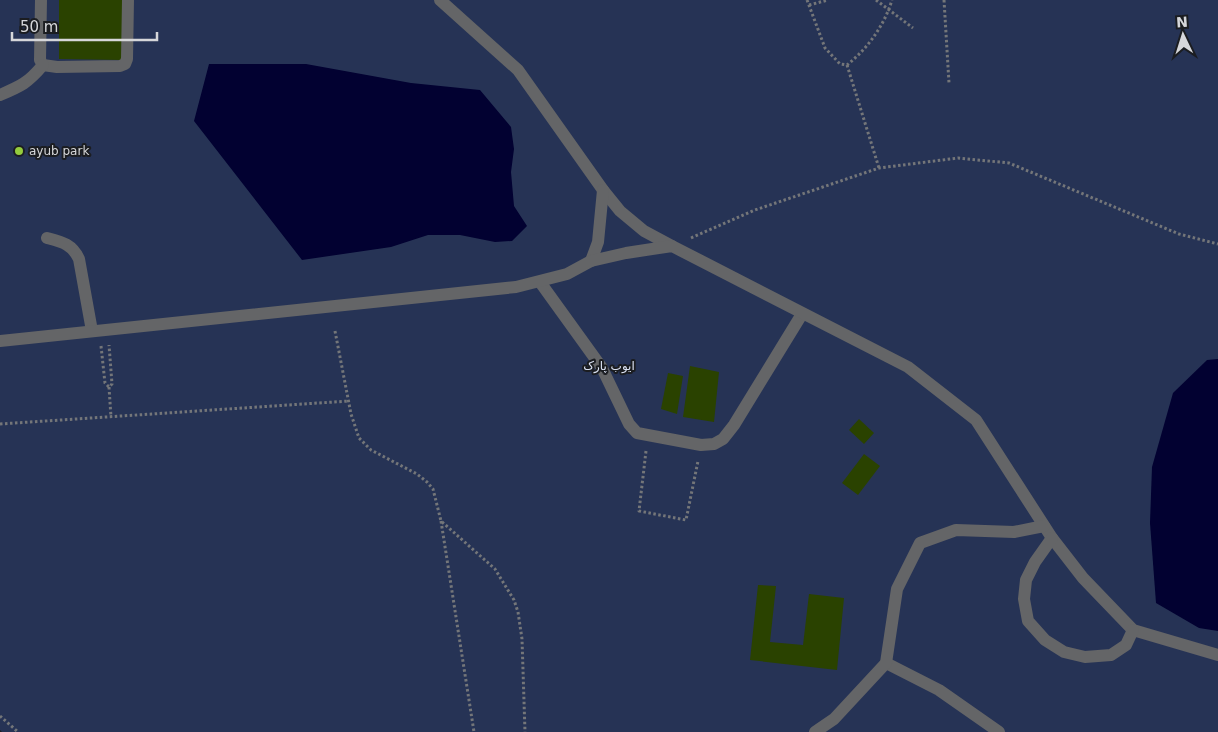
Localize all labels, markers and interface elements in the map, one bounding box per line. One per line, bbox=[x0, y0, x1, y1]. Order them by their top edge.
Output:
scale bar bbox=[12, 10, 158, 42]
north arrow bbox=[1158, 10, 1208, 60]
text: N bbox=[1176, 14, 1188, 30]
text: 50 m bbox=[20, 18, 58, 36]
place label: ayub park bbox=[29, 144, 89, 158]
marker: ayub park bbox=[13, 145, 25, 157]
park label: ایوب پارک bbox=[583, 359, 635, 374]

